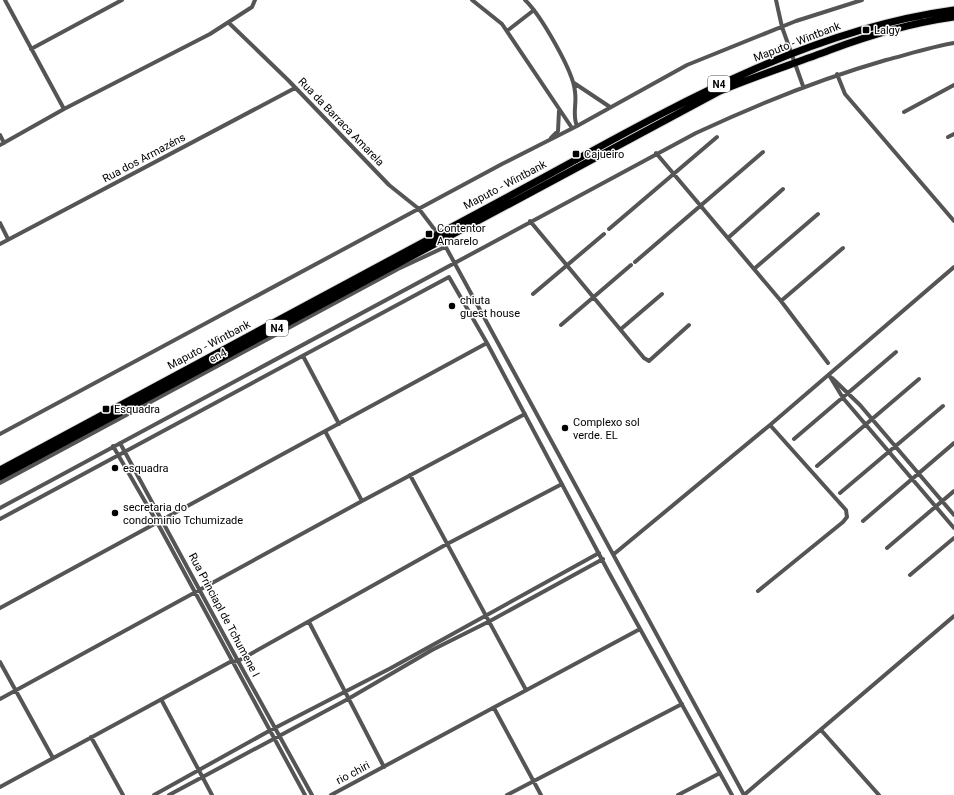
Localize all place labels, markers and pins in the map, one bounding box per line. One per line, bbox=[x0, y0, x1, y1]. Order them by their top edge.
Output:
place label: Lalgy bbox=[874, 24, 901, 37]
marker: Lalgy bbox=[861, 25, 871, 35]
place label: Cajueiro bbox=[584, 148, 624, 161]
marker: Cajueiro bbox=[571, 149, 581, 159]
place label: Contentor Amarelo bbox=[437, 222, 486, 248]
marker: Contentor Amarelo bbox=[424, 229, 434, 239]
place label: chiuta guest house bbox=[460, 294, 520, 320]
marker: chiuta guest house bbox=[447, 301, 457, 311]
place label: Esquadra bbox=[114, 403, 160, 416]
marker: Esquadra bbox=[101, 404, 111, 414]
place label: Complexo sol verde. EL bbox=[573, 416, 640, 442]
marker: Complexo sol verde. EL bbox=[560, 423, 570, 433]
place label: esquadra bbox=[123, 462, 169, 475]
marker: esquadra bbox=[110, 463, 120, 473]
place label: secretaria do condominio Tchumizade bbox=[123, 501, 243, 527]
marker: secretaria do condominio Tchumizade bbox=[110, 508, 120, 518]

